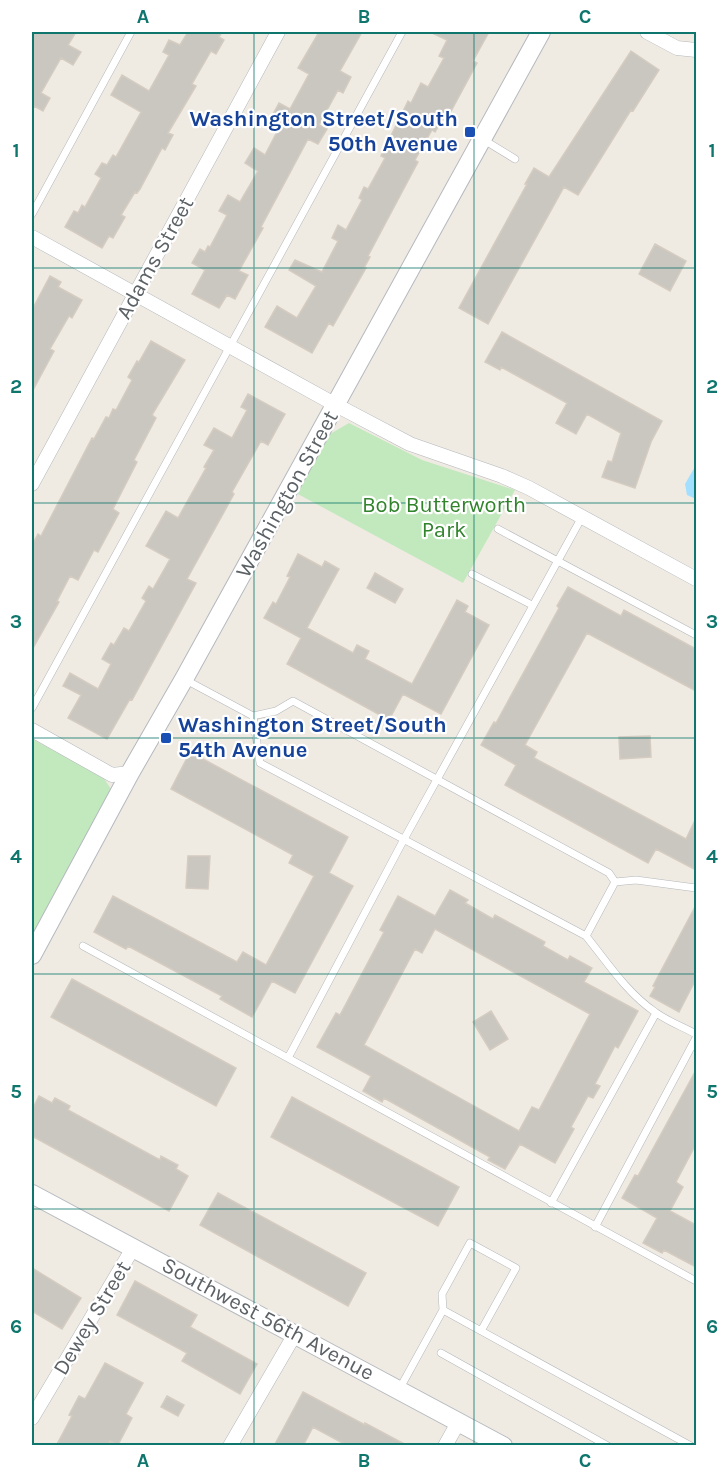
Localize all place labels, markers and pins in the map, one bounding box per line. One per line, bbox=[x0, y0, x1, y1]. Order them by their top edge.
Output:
place label: Washington Street/South 50th Avenue bbox=[189, 106, 458, 157]
marker: Washington Street/South 50th Avenue bbox=[463, 125, 477, 139]
place label: Washington Street/South 54th Avenue bbox=[178, 712, 447, 763]
marker: Washington Street/South 54th Avenue bbox=[159, 731, 173, 745]

